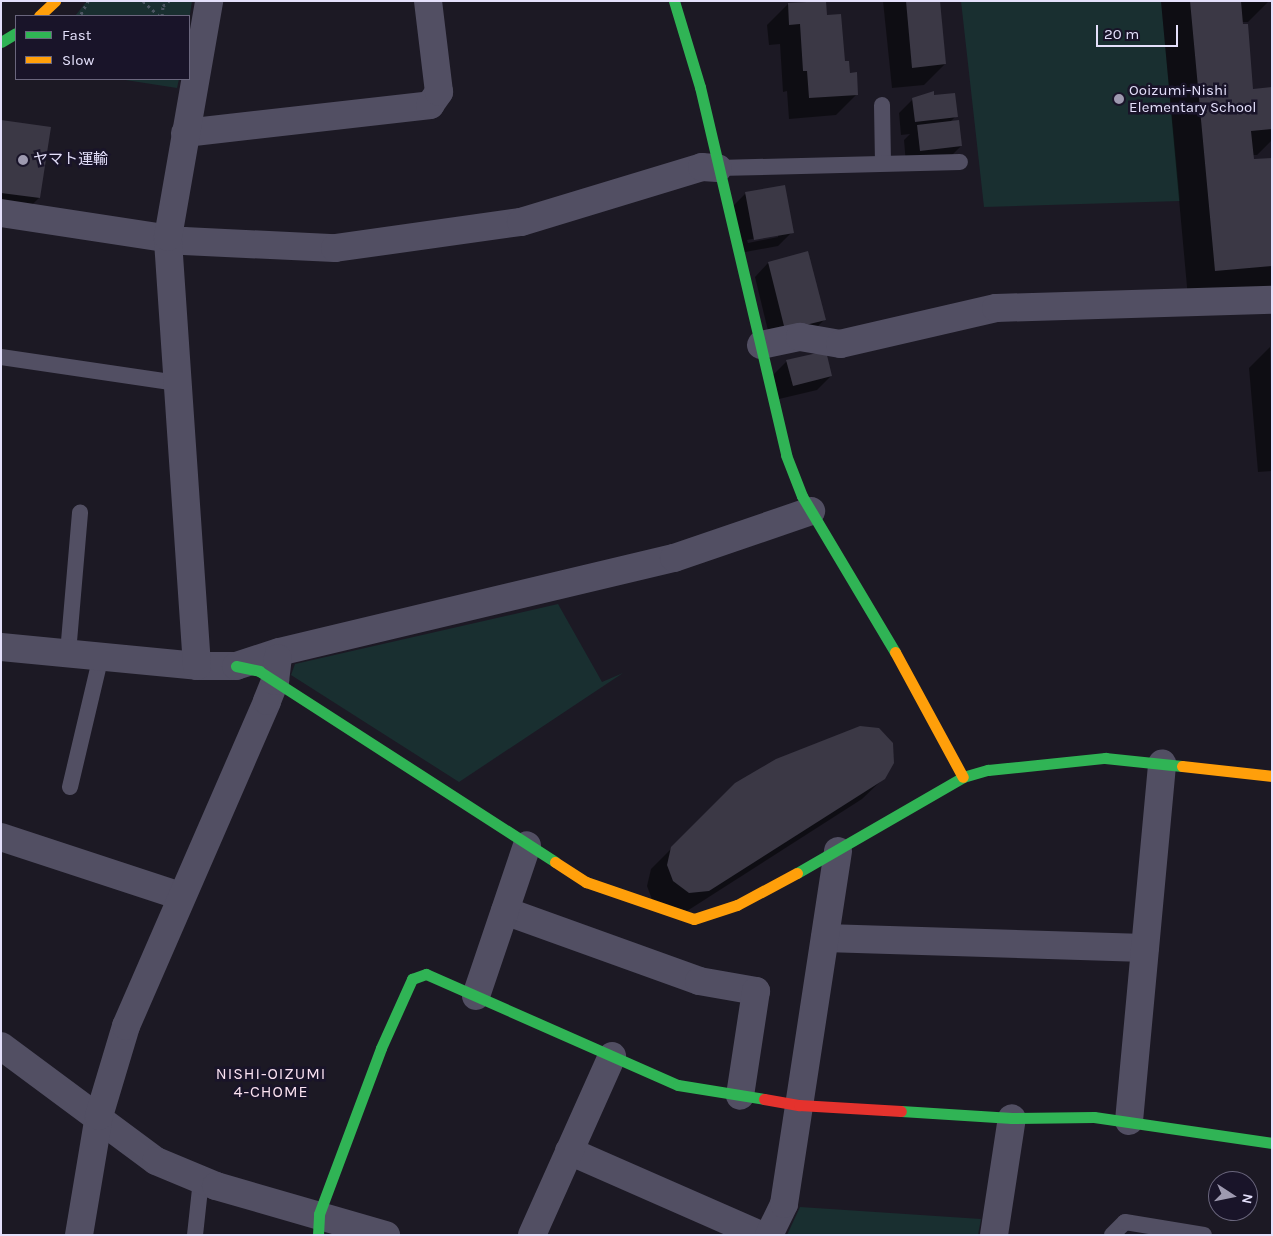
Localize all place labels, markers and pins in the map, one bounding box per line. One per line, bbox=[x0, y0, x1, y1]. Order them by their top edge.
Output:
place label: Ooizumi-Nishi Elementary School bbox=[1129, 81, 1256, 116]
marker: Ooizumi-Nishi Elementary School bbox=[1113, 93, 1125, 105]
place label: ヤマト運輸 bbox=[33, 151, 108, 169]
marker: ヤマト運輸 bbox=[17, 154, 29, 166]

